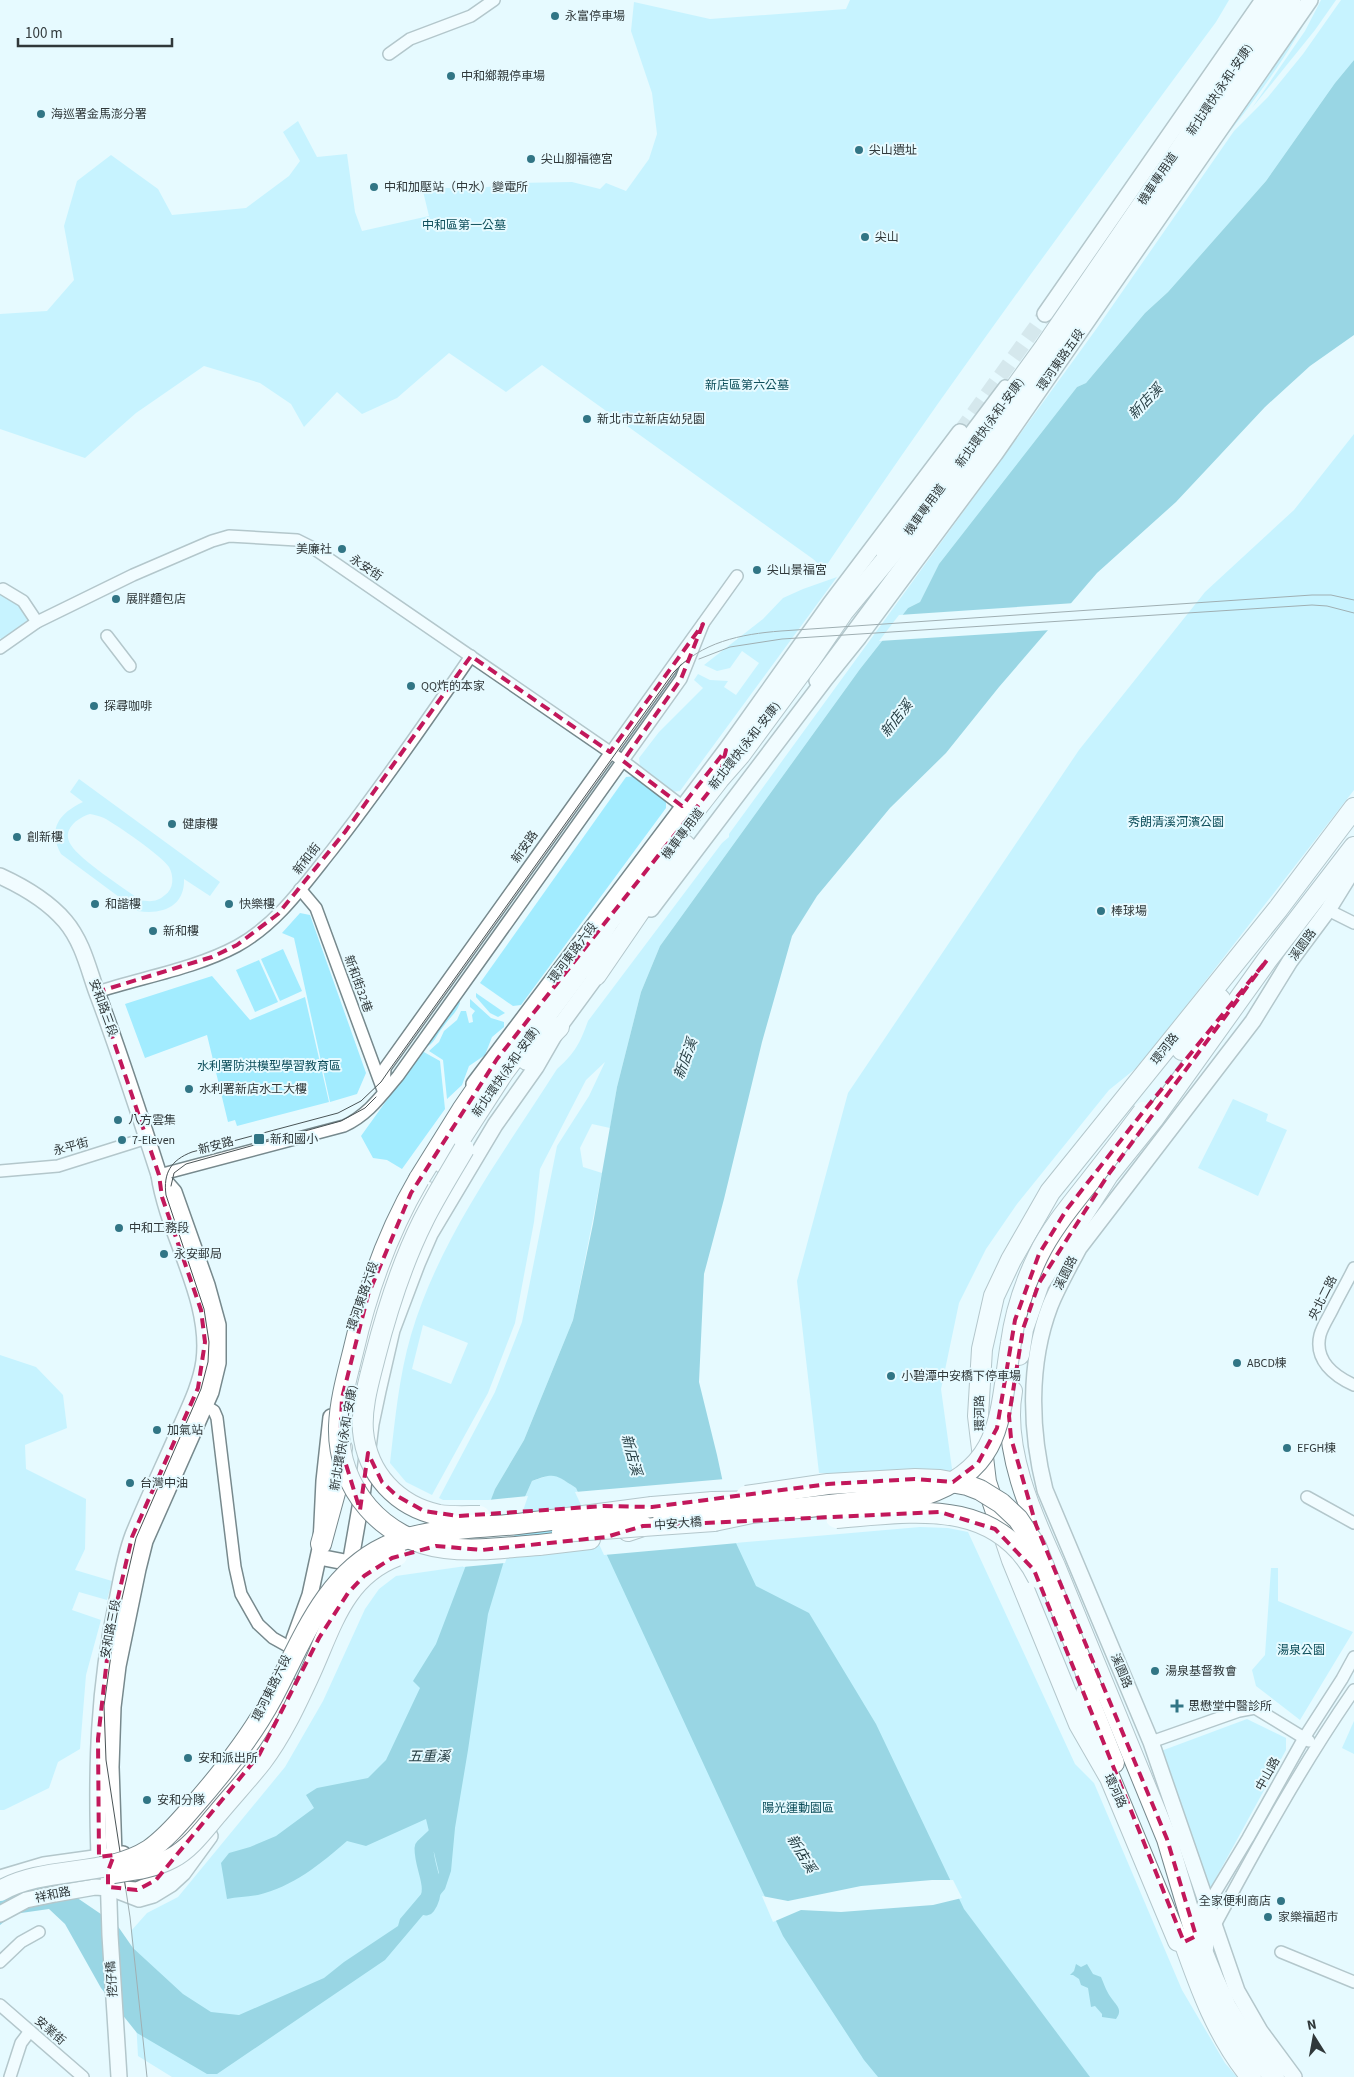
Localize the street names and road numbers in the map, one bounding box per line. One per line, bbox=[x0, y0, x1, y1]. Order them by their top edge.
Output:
street label: 新北環快(永和-安康) bbox=[1183, 41, 1257, 139]
street label: 機車專用道 bbox=[1134, 149, 1182, 209]
street label: 環河東路五段 bbox=[1033, 326, 1089, 394]
street label: 新北環快(永和-安康) bbox=[952, 375, 1028, 471]
street label: 機車專用道 bbox=[900, 481, 950, 539]
street label: 永安街 bbox=[346, 551, 386, 585]
street label: 新北環快(永和-安康) bbox=[705, 699, 785, 793]
street label: 機車專用道 bbox=[658, 805, 708, 863]
street label: 新安路 bbox=[508, 827, 542, 867]
street label: 新和街 bbox=[289, 840, 325, 878]
street label: 環河東路六段 bbox=[545, 919, 601, 987]
street label: 溪園路 bbox=[1286, 925, 1320, 965]
street label: 新和街32巷 bbox=[340, 953, 376, 1015]
street label: 安和路三段 bbox=[85, 977, 121, 1039]
street label: 新北環快(永和-安康) bbox=[468, 1023, 544, 1121]
street label: 環河路 bbox=[1147, 1030, 1183, 1068]
street label: 新安路 bbox=[196, 1133, 236, 1159]
street label: 永平街 bbox=[51, 1134, 91, 1160]
street label: 溪園路 bbox=[1050, 1253, 1082, 1293]
street label: 環河東路六段 bbox=[343, 1259, 383, 1333]
street label: 央北二路 bbox=[1305, 1273, 1341, 1323]
street label: 新北環快(永和-安康) bbox=[326, 1384, 362, 1492]
street label: 環河路 bbox=[971, 1395, 989, 1431]
street label: 中安大橋 bbox=[653, 1513, 703, 1535]
street label: 安和路三段 bbox=[97, 1598, 125, 1660]
street label: 溪園路 bbox=[1106, 1651, 1136, 1691]
street label: 環河東路六段 bbox=[249, 1652, 295, 1724]
street label: 中山路 bbox=[1252, 1754, 1284, 1794]
street label: 環河路 bbox=[1100, 1771, 1130, 1811]
street label: 祥和路 bbox=[34, 1883, 72, 1907]
street label: 挖仔橋 bbox=[102, 1960, 122, 1998]
street label: 安業街 bbox=[31, 2013, 69, 2049]

